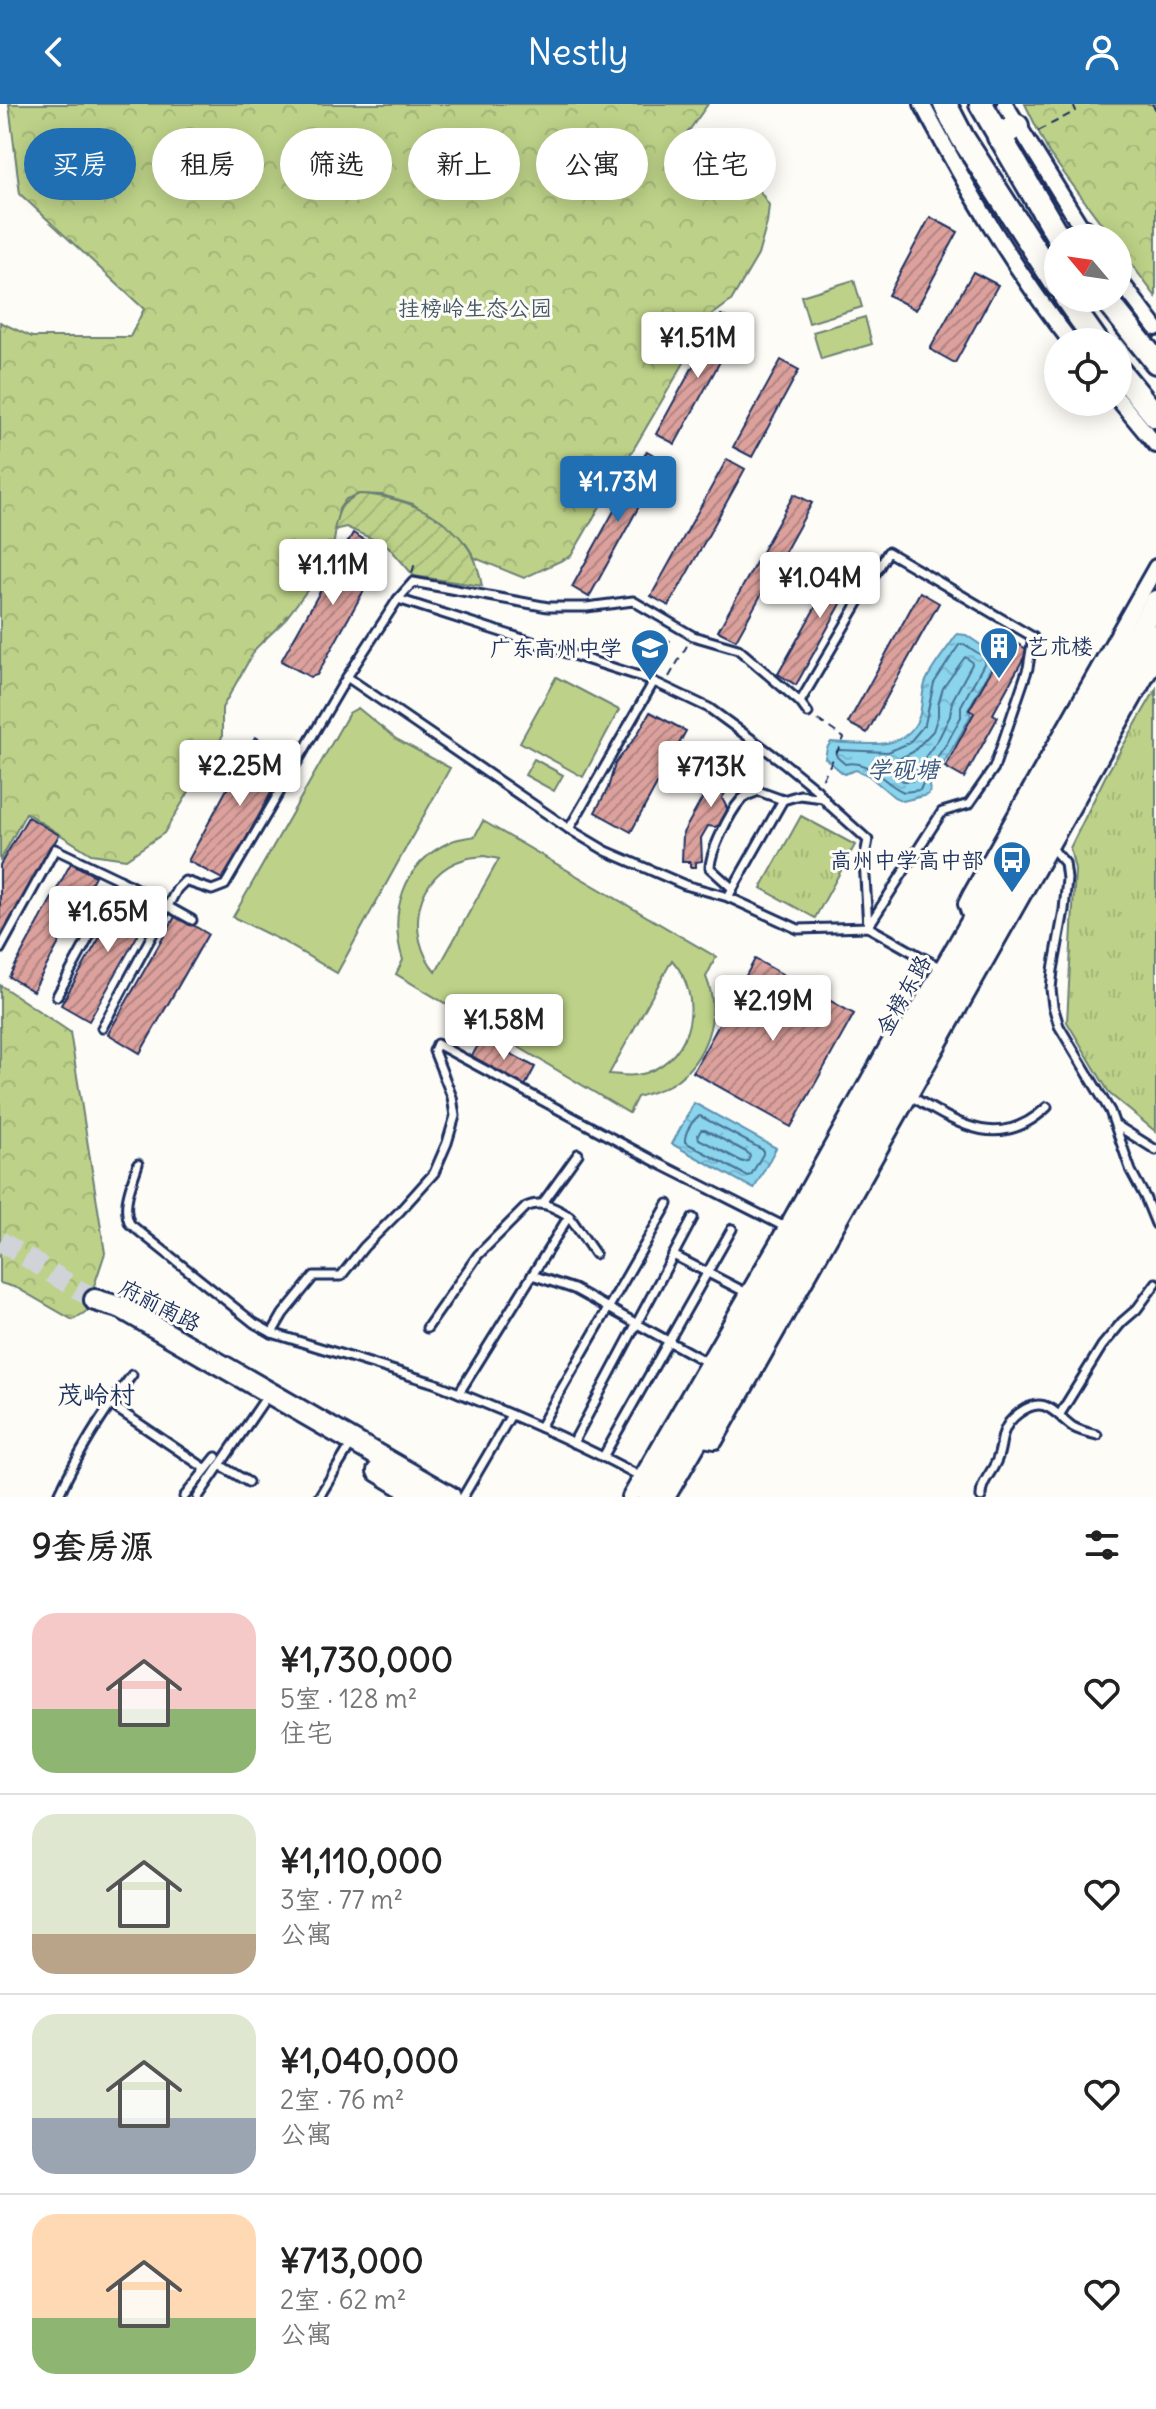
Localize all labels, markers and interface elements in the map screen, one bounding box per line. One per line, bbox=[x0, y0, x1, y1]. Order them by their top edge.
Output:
icon: back bbox=[32, 30, 76, 74]
text: Nestly bbox=[527, 30, 629, 75]
icon: person bbox=[1080, 30, 1124, 74]
chip: 买房 bbox=[24, 128, 136, 200]
chip: 租房 bbox=[152, 128, 264, 200]
chip: 筛选 bbox=[280, 128, 392, 200]
chip: 新上 bbox=[408, 128, 520, 200]
chip: 公寓 bbox=[536, 128, 648, 200]
chip: 住宅 bbox=[664, 128, 776, 200]
north arrow bbox=[1044, 224, 1132, 312]
map controls bbox=[1044, 224, 1132, 416]
park label: 挂榜岭生态公园 bbox=[398, 294, 552, 322]
pin: ¥1.51M bbox=[633, 312, 763, 380]
text: ¥1.51M bbox=[659, 321, 737, 354]
button: locate bbox=[1044, 328, 1132, 416]
pin: ¥1.73M bbox=[553, 456, 683, 524]
text: ¥1.73M bbox=[578, 465, 658, 498]
pin: ¥1.11M bbox=[268, 539, 398, 607]
text: ¥1.11M bbox=[297, 548, 369, 581]
pin: ¥1.04M bbox=[755, 552, 885, 620]
text: ¥1.04M bbox=[778, 561, 862, 594]
building icon: 艺术楼 bbox=[978, 625, 1020, 680]
school or university icon: 广东高州中学 bbox=[629, 627, 671, 682]
place label: 艺术楼 bbox=[1027, 632, 1093, 660]
place label: 广东高州中学 bbox=[490, 634, 622, 662]
pin: ¥2.25M bbox=[175, 740, 305, 808]
pin: ¥713K bbox=[655, 741, 767, 809]
text: ¥2.25M bbox=[197, 749, 283, 782]
text: ¥713K bbox=[676, 750, 746, 783]
water label: 学砚塘 bbox=[867, 754, 942, 784]
bus stop icon: 高州中学高中部 bbox=[991, 839, 1033, 894]
place label: 高州中学高中部 bbox=[830, 846, 984, 874]
pin: ¥1.65M bbox=[43, 886, 173, 954]
text: ¥1.65M bbox=[67, 895, 149, 928]
street label: 金榜东路 bbox=[869, 950, 937, 1040]
pin: ¥2.19M bbox=[708, 975, 838, 1043]
text: ¥2.19M bbox=[733, 984, 813, 1017]
pin: ¥1.58M bbox=[439, 994, 569, 1062]
text: ¥1.58M bbox=[463, 1003, 545, 1036]
street label: 府前南路 bbox=[114, 1273, 206, 1337]
district label: 茂岭村 bbox=[57, 1378, 135, 1411]
icon: filters bbox=[1080, 1523, 1124, 1567]
text: 9套房源 bbox=[32, 1524, 154, 1567]
text: ¥1,730,000 bbox=[280, 1638, 453, 1681]
icon: home bbox=[96, 1645, 192, 1741]
icon: heart bbox=[1080, 1671, 1124, 1715]
text: 5室 · 128 m² bbox=[280, 1682, 417, 1715]
text: 住宅 bbox=[280, 1716, 332, 1749]
text: ¥1,110,000 bbox=[280, 1839, 443, 1882]
icon: home bbox=[96, 1846, 192, 1942]
icon: heart bbox=[1080, 1872, 1124, 1916]
text: 3室 · 77 m² bbox=[280, 1883, 403, 1916]
text: 公寓 bbox=[280, 1917, 332, 1950]
text: ¥1,040,000 bbox=[280, 2039, 459, 2082]
icon: home bbox=[96, 2046, 192, 2142]
icon: heart bbox=[1080, 2072, 1124, 2116]
text: 2室 · 76 m² bbox=[280, 2083, 405, 2116]
text: 公寓 bbox=[280, 2117, 332, 2150]
text: ¥713,000 bbox=[280, 2239, 424, 2282]
icon: home bbox=[96, 2246, 192, 2342]
icon: heart bbox=[1080, 2272, 1124, 2316]
text: 2室 · 62 m² bbox=[280, 2283, 406, 2316]
text: 公寓 bbox=[280, 2317, 332, 2350]

